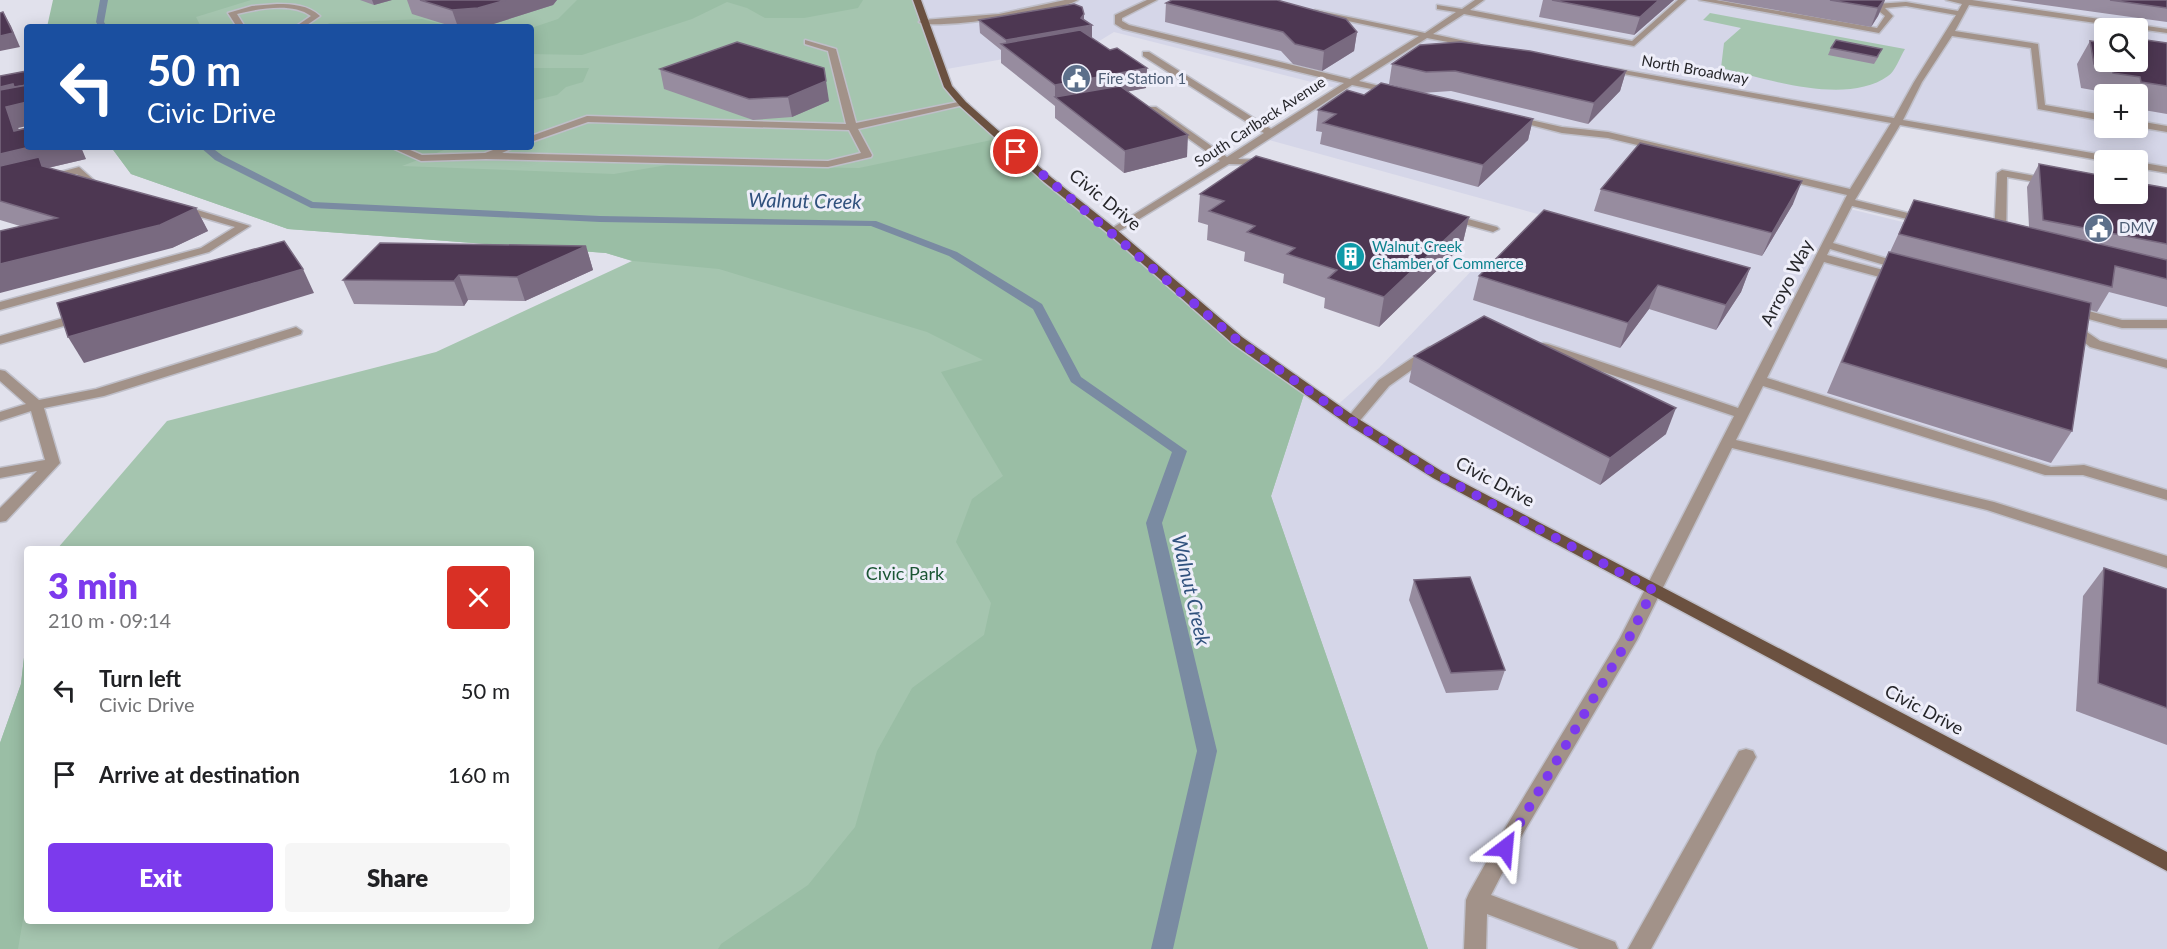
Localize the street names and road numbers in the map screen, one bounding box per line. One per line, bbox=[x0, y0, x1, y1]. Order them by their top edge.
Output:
street label: North Broadway bbox=[1640, 51, 1750, 87]
street label: South Carlback Avenue bbox=[1191, 72, 1328, 170]
street label: Civic Drive bbox=[1065, 164, 1146, 235]
street label: Arroyo Way bbox=[1755, 235, 1818, 329]
street label: Civic Drive bbox=[1452, 451, 1539, 511]
street label: Civic Drive bbox=[1881, 679, 1968, 739]

